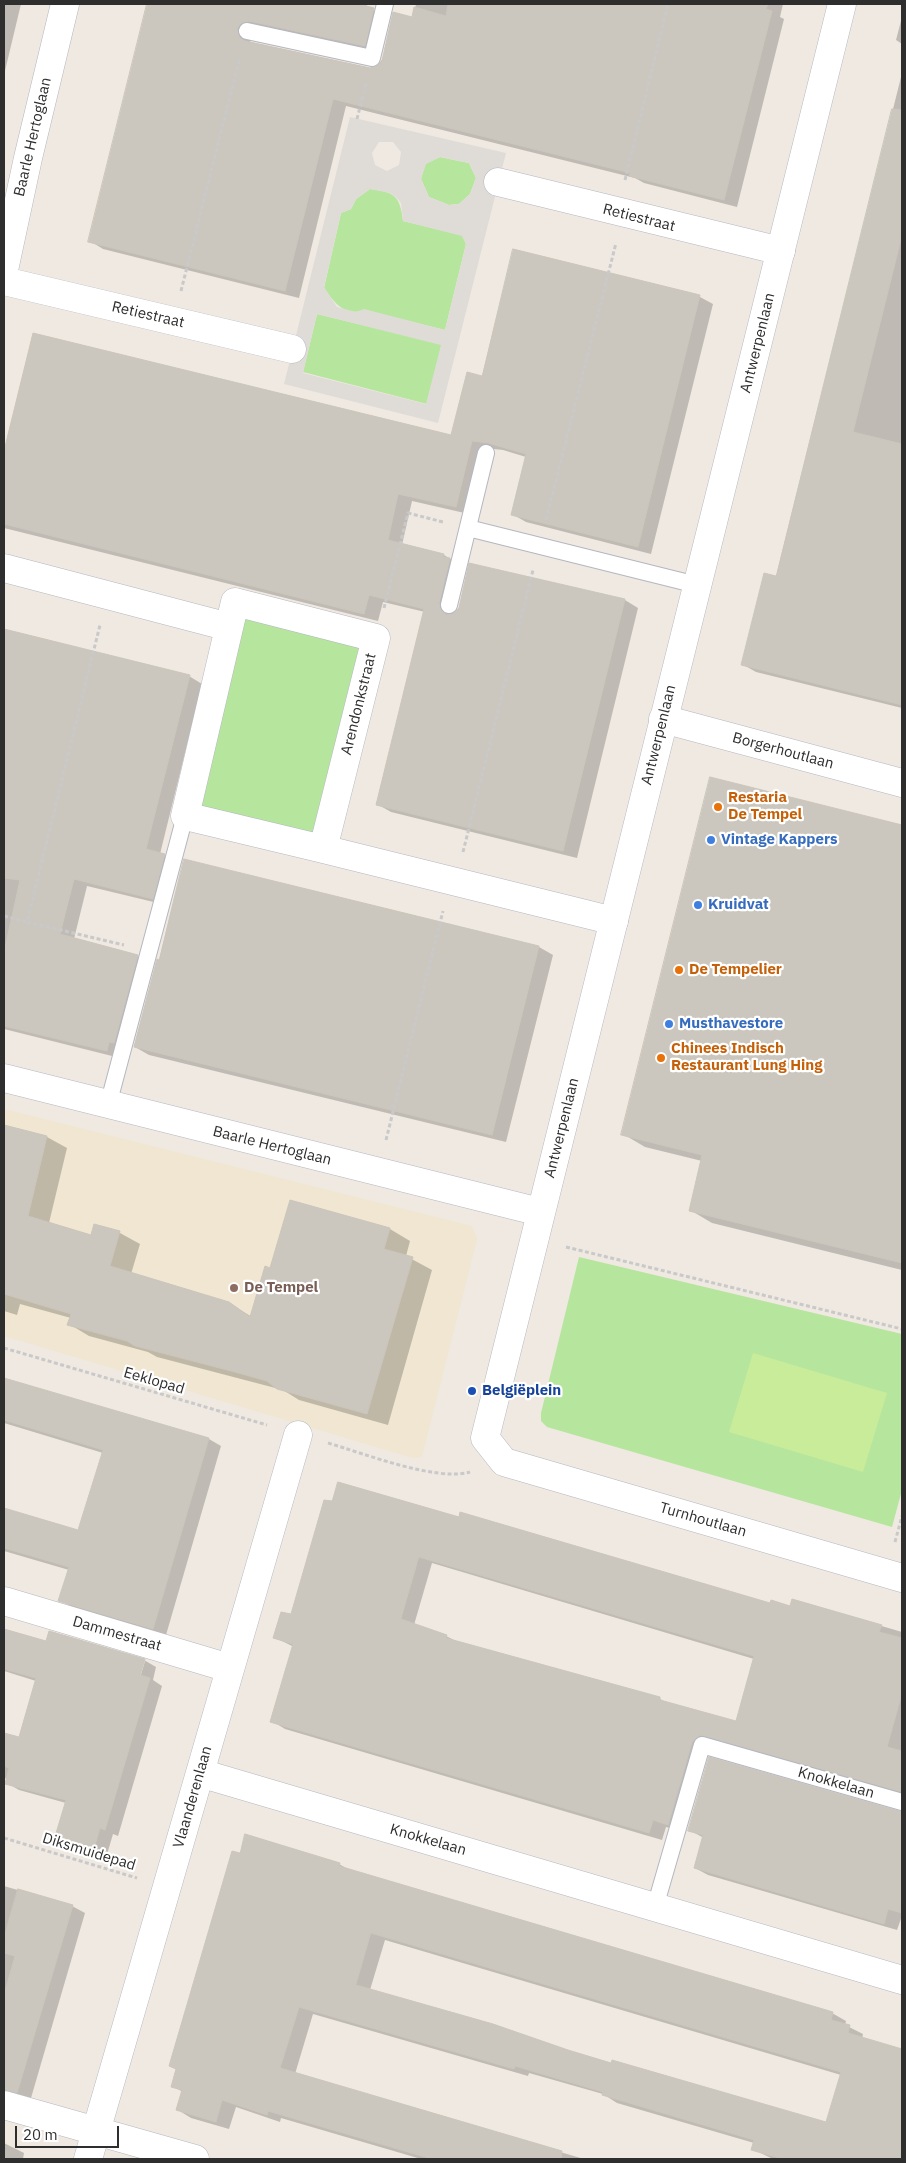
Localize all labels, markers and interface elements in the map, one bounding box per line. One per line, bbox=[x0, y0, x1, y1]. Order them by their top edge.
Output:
street label: Baarle Hertoglaan bbox=[11, 76, 55, 198]
street label: Retiestraat bbox=[601, 200, 677, 236]
street label: Antwerpenlaan bbox=[737, 291, 779, 395]
street label: Retiestraat bbox=[110, 298, 186, 332]
street label: Arendonkstraat bbox=[338, 651, 380, 757]
street label: Antwerpenlaan bbox=[638, 683, 680, 787]
street label: Borgerhoutlaan bbox=[730, 729, 836, 773]
place label: Restaria De Tempel bbox=[728, 789, 802, 824]
marker: Restaria De Tempel bbox=[712, 801, 724, 813]
place label: Vintage Kappers bbox=[721, 831, 838, 849]
marker: Vintage Kappers bbox=[705, 834, 717, 846]
place label: Kruidvat bbox=[708, 896, 769, 914]
marker: Kruidvat bbox=[692, 899, 704, 911]
place label: De Tempelier bbox=[689, 961, 782, 979]
marker: De Tempelier bbox=[673, 964, 685, 976]
place label: Musthavestore bbox=[679, 1015, 783, 1033]
marker: Musthavestore bbox=[663, 1018, 675, 1030]
place label: Chinees Indisch Restaurant Lung Hing bbox=[671, 1040, 823, 1075]
marker: Chinees Indisch Restaurant Lung Hing bbox=[655, 1052, 667, 1064]
street label: Antwerpenlaan bbox=[541, 1076, 583, 1180]
street label: Baarle Hertoglaan bbox=[211, 1123, 333, 1169]
place label: De Tempel bbox=[244, 1279, 318, 1297]
marker: De Tempel bbox=[228, 1282, 240, 1294]
street label: Eeklopad bbox=[121, 1364, 187, 1398]
place label: Belgiëplein bbox=[482, 1382, 561, 1400]
marker: Belgiëplein bbox=[466, 1385, 478, 1397]
street label: Turnhoutlaan bbox=[657, 1499, 749, 1541]
street label: Dammestraat bbox=[70, 1613, 164, 1655]
street label: Vlaanderenlaan bbox=[170, 1744, 216, 1850]
street label: Knokkelaan bbox=[796, 1764, 876, 1802]
street label: Knokkelaan bbox=[388, 1821, 468, 1859]
street label: Diksmuidepad bbox=[40, 1829, 138, 1875]
scale bar bbox=[18, 2116, 121, 2148]
text: 20 m bbox=[23, 2125, 58, 2144]

